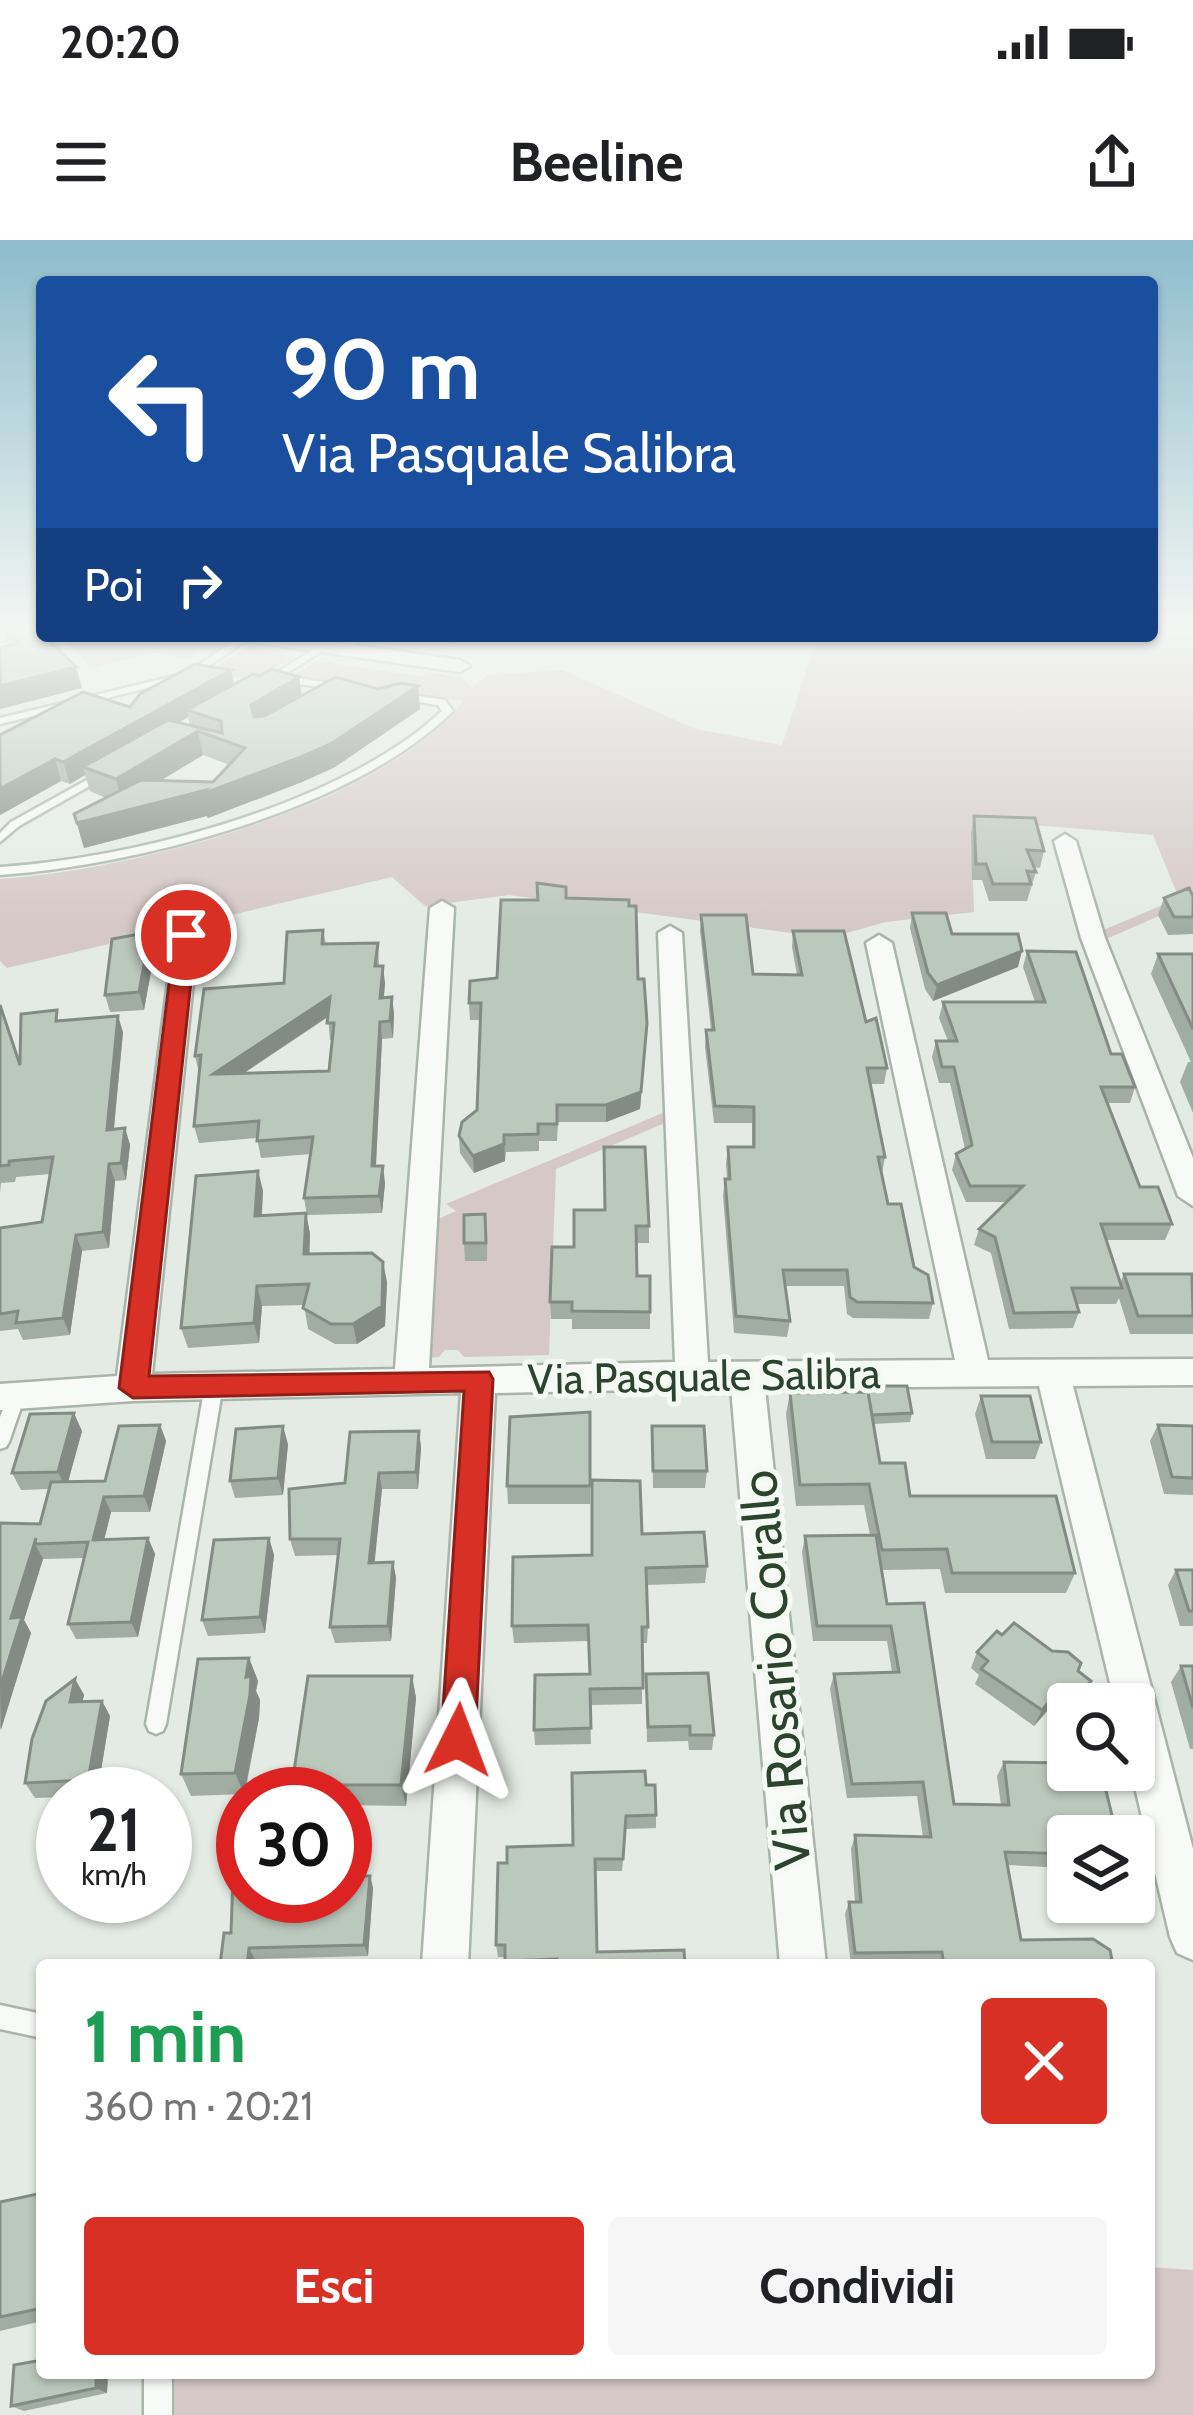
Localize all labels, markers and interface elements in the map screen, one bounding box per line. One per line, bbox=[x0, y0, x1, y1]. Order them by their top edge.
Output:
text: 20:20 bbox=[60, 15, 181, 69]
icon: menu bbox=[48, 129, 114, 195]
text: Beeline bbox=[509, 129, 684, 195]
icon: share bbox=[1079, 129, 1145, 195]
text: 90 m bbox=[282, 318, 480, 420]
icon: left bbox=[84, 324, 240, 480]
text: Via Pasquale Salibra bbox=[282, 420, 736, 486]
icon: right bbox=[167, 552, 233, 618]
text: Poi bbox=[84, 558, 143, 612]
pin bbox=[135, 884, 237, 986]
icon: arrive bbox=[153, 902, 219, 968]
street label: Via Pasquale Salibra bbox=[527, 1347, 881, 1405]
street label: Via Rosario Corallo bbox=[727, 1468, 823, 1872]
position arrow bbox=[395, 1677, 521, 1803]
map controls bbox=[1047, 1683, 1155, 1923]
button: search bbox=[1047, 1683, 1155, 1791]
speed limit sign: 30 bbox=[216, 1767, 372, 1923]
text: 21 bbox=[87, 1793, 141, 1866]
button: layers bbox=[1047, 1815, 1155, 1923]
text: km/h bbox=[81, 1856, 147, 1893]
text: 1 min bbox=[84, 1993, 246, 2080]
button: close bbox=[981, 1998, 1107, 2124]
text: 360 m · 20:21 bbox=[84, 2082, 313, 2130]
button: Esci bbox=[84, 2217, 584, 2355]
button: Condividi bbox=[608, 2217, 1107, 2355]

